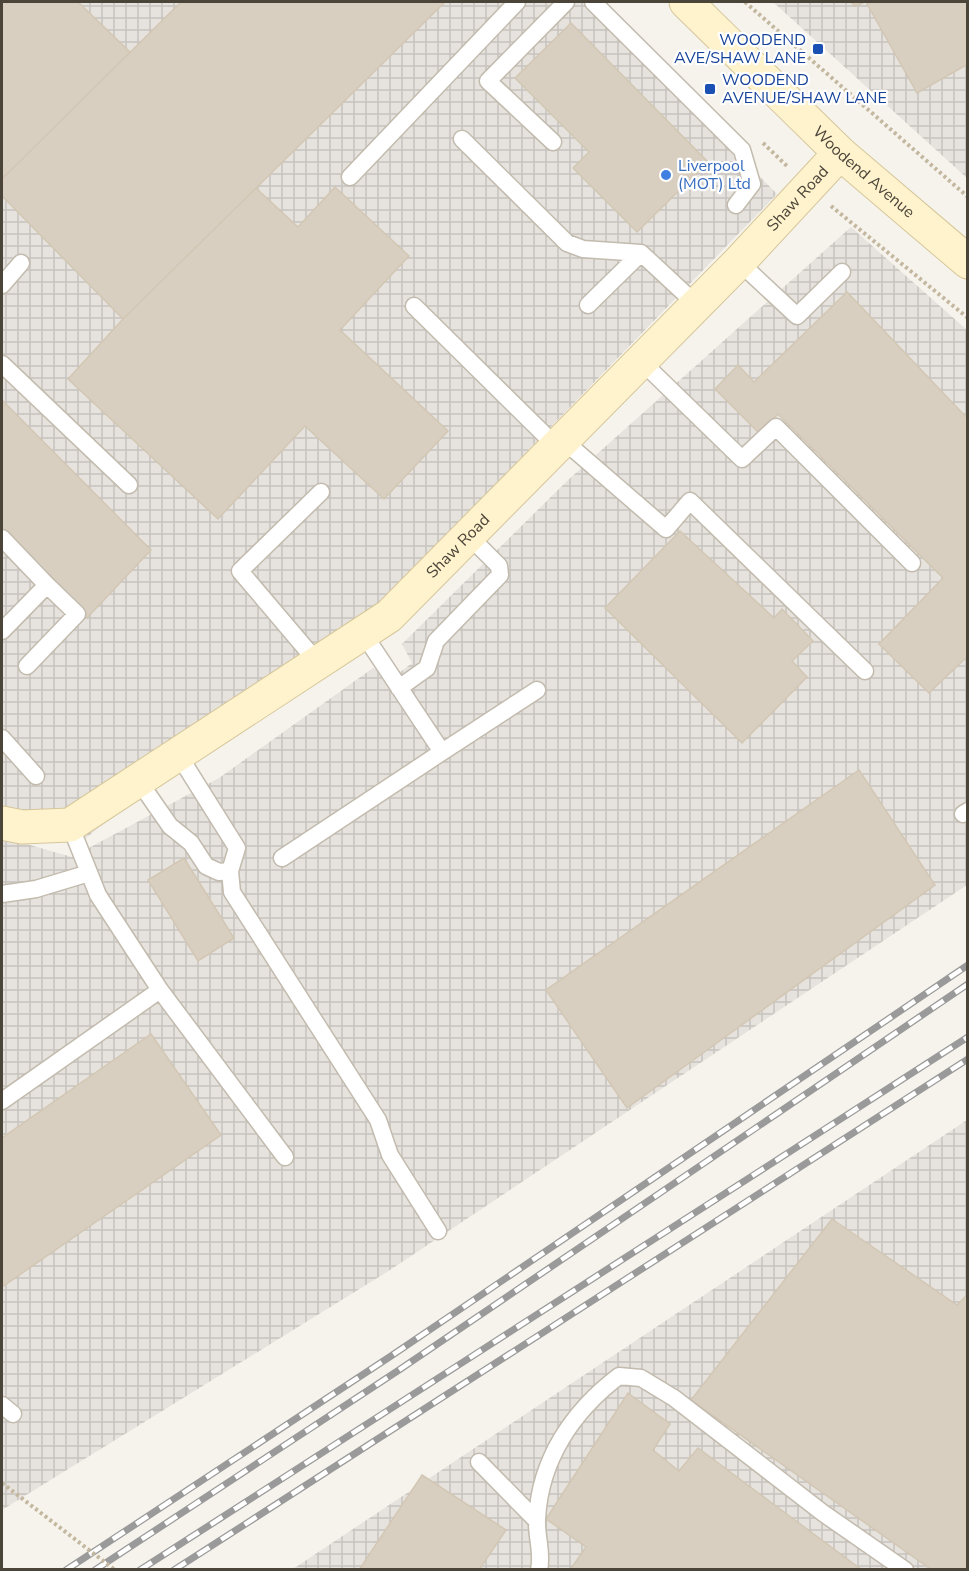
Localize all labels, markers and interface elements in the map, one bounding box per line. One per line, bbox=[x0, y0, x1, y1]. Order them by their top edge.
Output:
place label: WOODEND AVE/SHAW LANE bbox=[674, 29, 806, 69]
marker: WOODEND AVE/SHAW LANE bbox=[811, 42, 825, 56]
place label: WOODEND AVENUE/SHAW LANE bbox=[722, 69, 887, 109]
marker: WOODEND AVENUE/SHAW LANE bbox=[703, 82, 717, 96]
street label: Woodend Avenue bbox=[808, 121, 919, 223]
place label: Liverpool (MOT) Ltd bbox=[678, 155, 751, 195]
street label: Shaw Road bbox=[762, 161, 834, 236]
marker: Liverpool (MOT) Ltd bbox=[659, 168, 673, 182]
street label: Shaw Road bbox=[421, 509, 495, 583]

